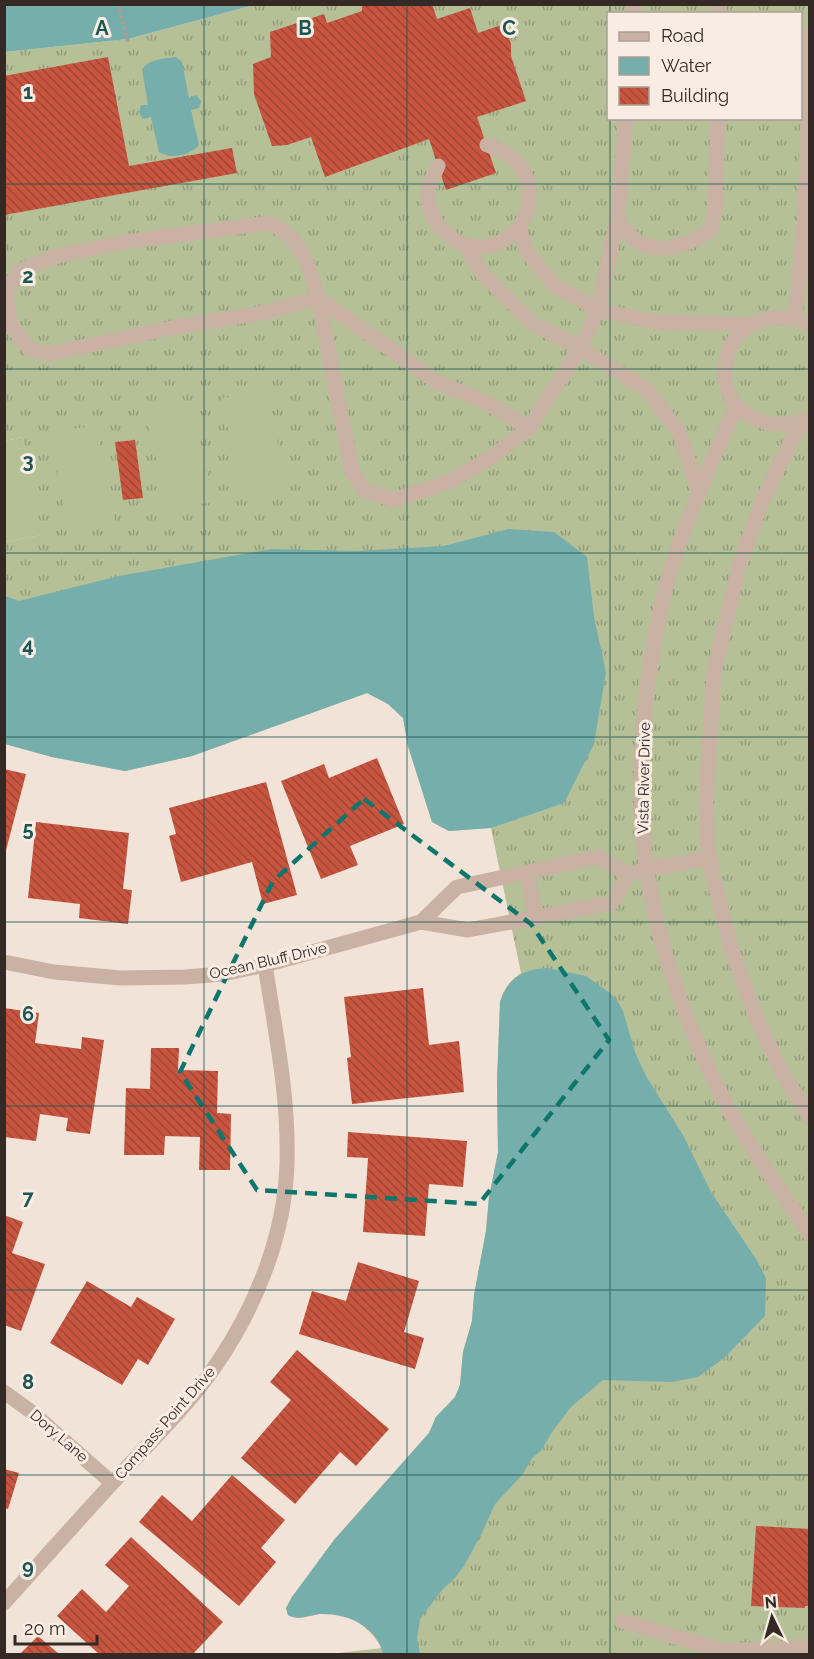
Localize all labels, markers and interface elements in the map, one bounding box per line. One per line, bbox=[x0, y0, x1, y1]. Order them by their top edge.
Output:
legend bbox=[607, 12, 802, 120]
text: A bbox=[95, 16, 109, 40]
text: B bbox=[298, 16, 312, 40]
text: C bbox=[502, 16, 516, 40]
text: Road bbox=[661, 25, 704, 46]
text: Water bbox=[661, 55, 712, 76]
text: 1 bbox=[23, 80, 33, 104]
text: Building bbox=[661, 85, 729, 106]
text: 2 bbox=[22, 264, 34, 288]
text: 3 bbox=[22, 449, 34, 473]
text: 4 bbox=[22, 633, 34, 657]
street label: Vista River Drive bbox=[634, 722, 654, 834]
text: 5 bbox=[22, 817, 34, 841]
street label: Ocean Bluff Drive bbox=[208, 939, 329, 983]
text: 6 bbox=[22, 1002, 34, 1026]
text: 7 bbox=[22, 1186, 34, 1210]
street label: Compass Point Drive bbox=[111, 1363, 219, 1483]
text: 8 bbox=[22, 1370, 34, 1394]
street label: Dory Lane bbox=[26, 1406, 92, 1466]
text: 9 bbox=[22, 1555, 34, 1579]
north arrow bbox=[742, 1587, 802, 1647]
text: N bbox=[764, 1593, 778, 1613]
scale bar bbox=[15, 1608, 98, 1646]
text: 20 m bbox=[24, 1618, 66, 1639]

